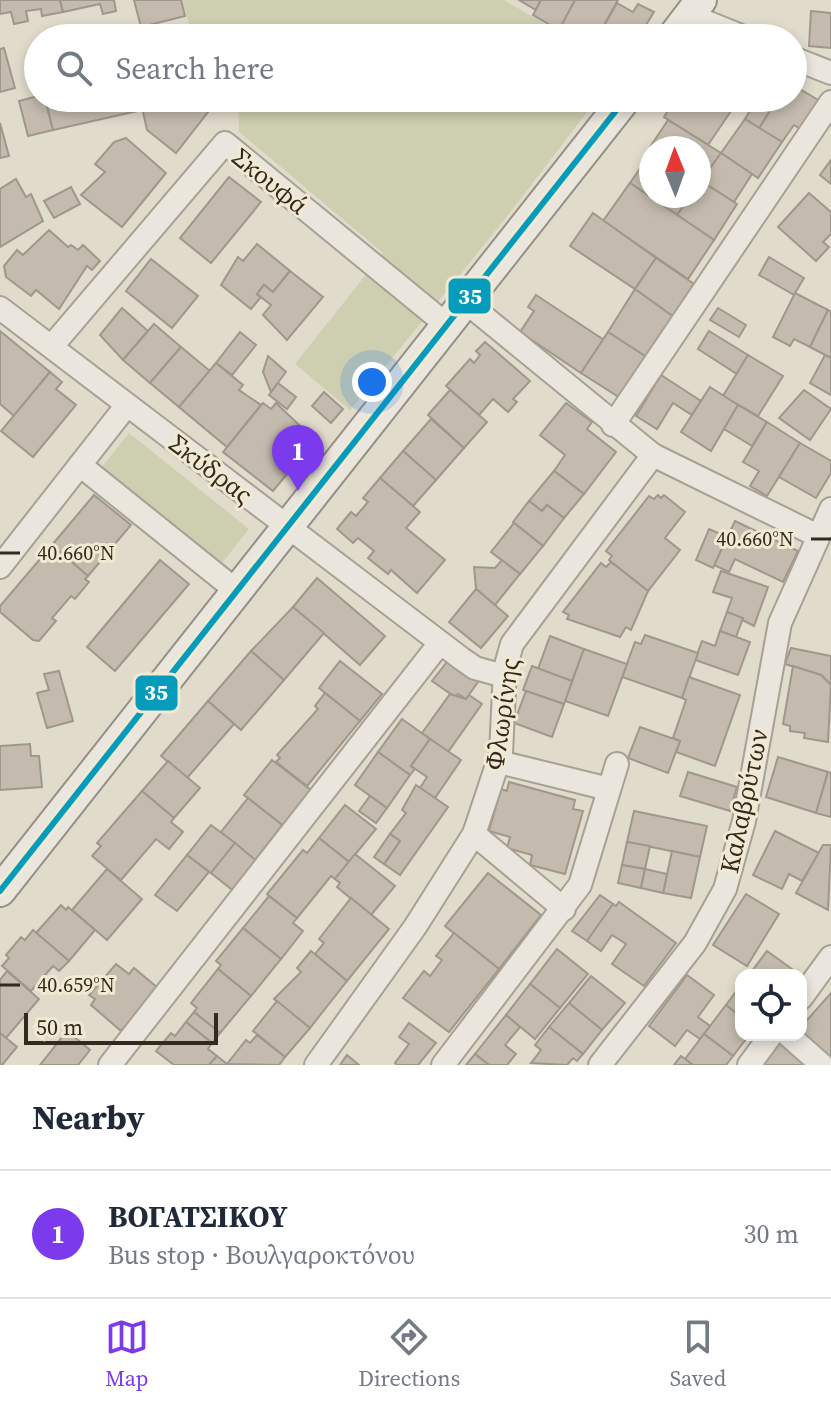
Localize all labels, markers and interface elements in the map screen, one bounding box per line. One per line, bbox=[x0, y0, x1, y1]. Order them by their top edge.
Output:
search box bbox=[24, 24, 807, 112]
icon: search bbox=[52, 46, 96, 90]
text: Search here bbox=[116, 48, 274, 89]
north arrow bbox=[639, 136, 711, 208]
street label: Σκουφά bbox=[225, 139, 316, 223]
line badge: 35 bbox=[447, 277, 492, 315]
text: 35 bbox=[458, 281, 482, 311]
your location bbox=[352, 362, 392, 402]
pin: 1 bbox=[272, 425, 324, 491]
street label: Σκύδρας bbox=[162, 426, 260, 512]
text: 40.660°N bbox=[716, 525, 794, 553]
text: 40.660°N bbox=[37, 539, 115, 567]
street label: Φλωρίνης bbox=[476, 656, 528, 772]
line badge: 35 bbox=[134, 674, 179, 712]
text: 35 bbox=[144, 677, 168, 707]
street label: Καλαβρύτων bbox=[711, 726, 777, 876]
map controls bbox=[735, 969, 807, 1041]
button: locate bbox=[735, 969, 807, 1041]
text: 40.659°N bbox=[37, 971, 115, 999]
scale bar bbox=[24, 1009, 218, 1045]
text: 50 m bbox=[36, 1012, 83, 1042]
text: Nearby bbox=[32, 1094, 145, 1140]
text: ΒΟΓΑΤΣΙΚΟΥ bbox=[108, 1196, 287, 1237]
text: 1 bbox=[51, 1216, 65, 1252]
text: 30 m bbox=[744, 1216, 799, 1252]
text: Bus stop · Βουλγαροκτόνου bbox=[108, 1237, 415, 1273]
tab: Map bbox=[105, 1315, 149, 1393]
tab: Directions bbox=[358, 1315, 460, 1393]
tab: Saved bbox=[670, 1315, 726, 1393]

